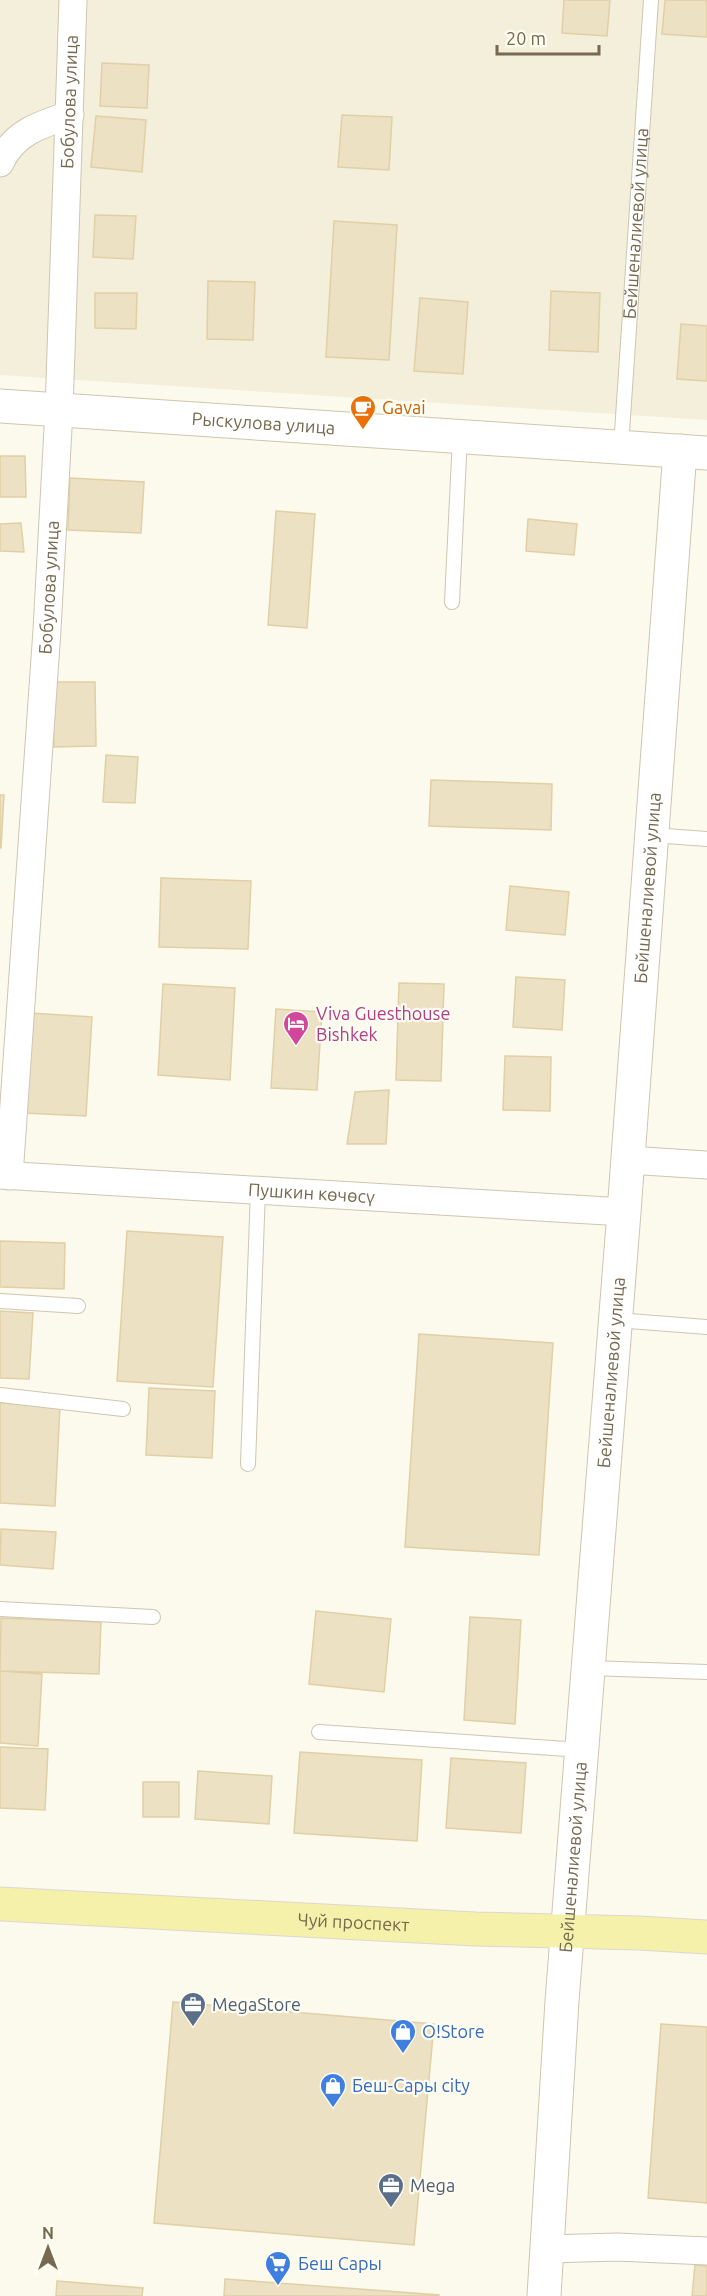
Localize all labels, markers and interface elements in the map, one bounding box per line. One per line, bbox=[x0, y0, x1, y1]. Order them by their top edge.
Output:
scale bar bbox=[497, 18, 599, 56]
text: 20 m bbox=[506, 28, 546, 48]
street label: Бобулова улица bbox=[56, 34, 81, 169]
street label: Бейшеналиевой улица bbox=[619, 127, 651, 320]
cafe icon: Gavai bbox=[348, 393, 378, 431]
place label: Gavai bbox=[382, 397, 426, 417]
street label: Рыскулова улица bbox=[191, 408, 336, 437]
street label: Бобулова улица bbox=[34, 520, 62, 655]
street label: Бейшеналиевой улица bbox=[630, 791, 664, 984]
place label: Viva Guesthouse Bishkek bbox=[316, 1003, 450, 1044]
hotel icon: Viva Guesthouse Bishkek bbox=[281, 1009, 311, 1047]
street label: Пушкин көчөсү bbox=[247, 1179, 376, 1206]
street label: Бейшеналиевой улица bbox=[593, 1276, 628, 1469]
street label: Бейшеналиевой улица bbox=[555, 1761, 590, 1953]
street label: Чуй проспект bbox=[297, 1909, 410, 1935]
office icon: MegaStore bbox=[178, 1990, 208, 2028]
place label: MegaStore bbox=[212, 1994, 301, 2014]
shop icon: O!Store bbox=[388, 2017, 418, 2055]
place label: O!Store bbox=[422, 2021, 485, 2041]
shop icon: Беш-Сары city bbox=[318, 2071, 348, 2109]
place label: Беш-Сары city bbox=[352, 2075, 470, 2095]
office icon: Mega bbox=[376, 2171, 406, 2209]
place label: Mega bbox=[410, 2175, 455, 2195]
north arrow bbox=[18, 2218, 78, 2278]
text: N bbox=[42, 2224, 54, 2242]
supermarket icon: Беш Сары bbox=[263, 2249, 293, 2287]
place label: Беш Сары bbox=[298, 2253, 382, 2273]

